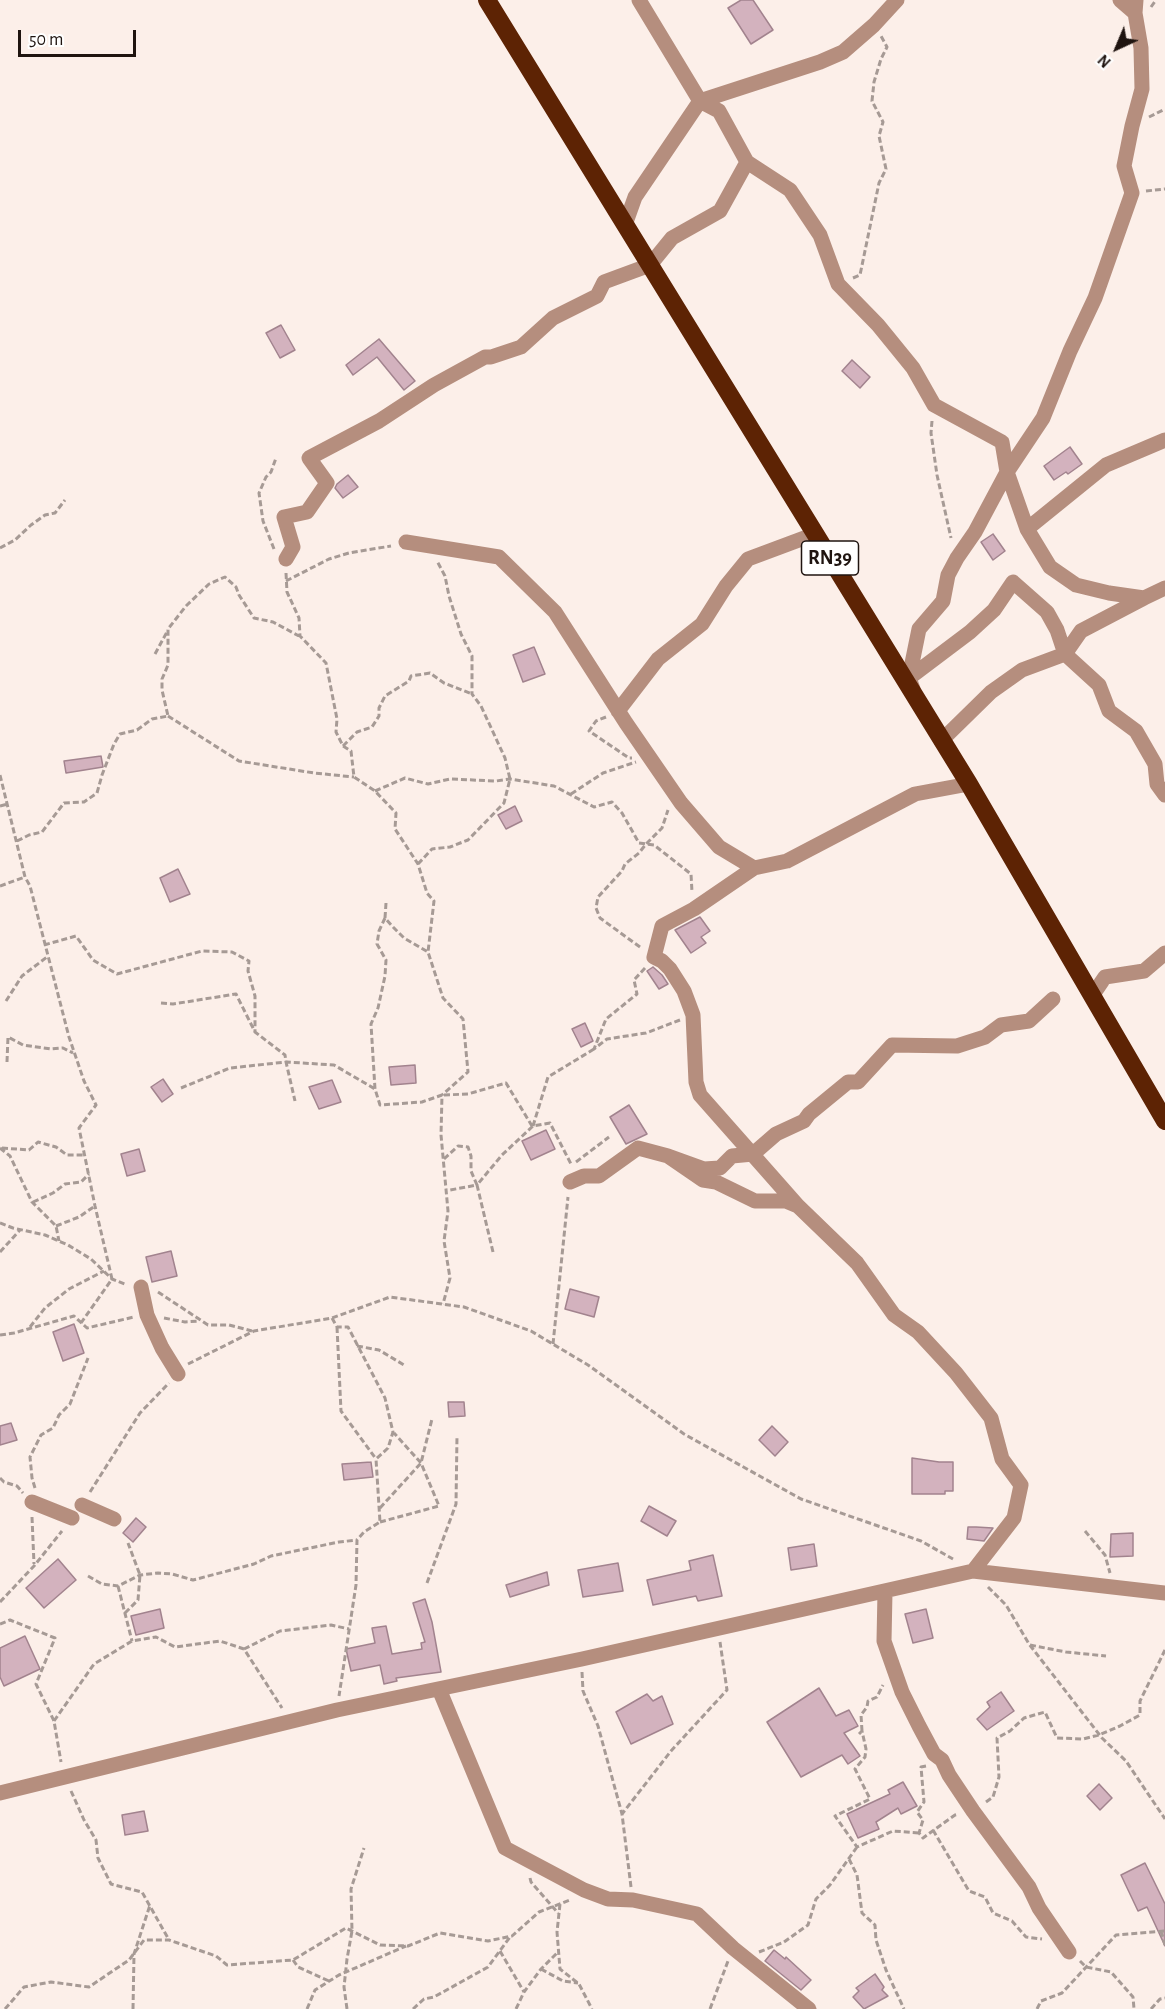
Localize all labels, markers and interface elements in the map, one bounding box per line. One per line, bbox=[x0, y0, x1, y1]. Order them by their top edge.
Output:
scale bar bbox=[21, 18, 140, 56]
north arrow bbox=[1087, 18, 1147, 78]
text: 50 m bbox=[29, 31, 63, 49]
text: N bbox=[1095, 51, 1114, 71]
road number: RN39 bbox=[802, 541, 858, 575]

